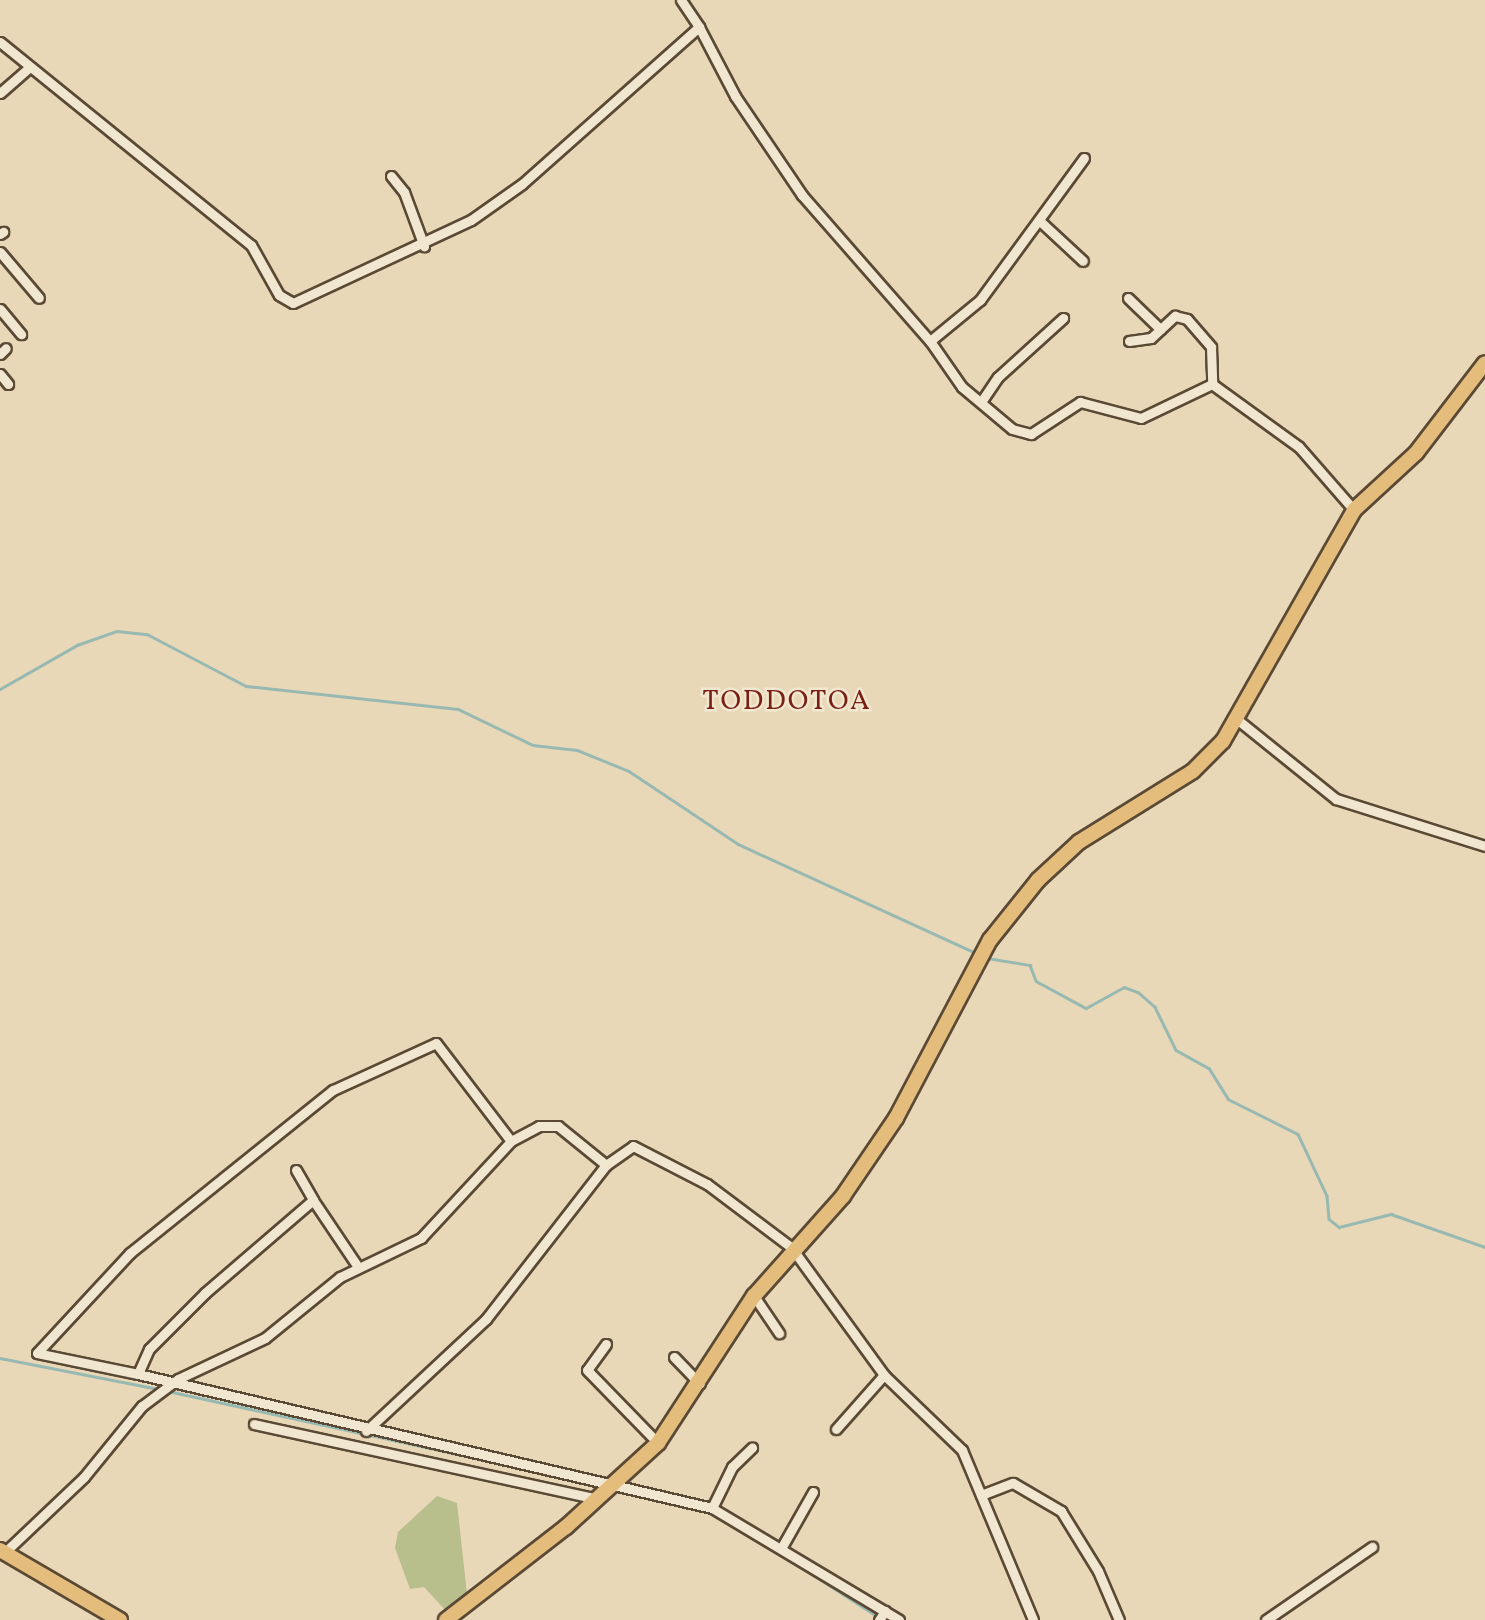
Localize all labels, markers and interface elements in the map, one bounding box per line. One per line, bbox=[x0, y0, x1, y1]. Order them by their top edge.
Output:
district label: TODDOTOA bbox=[703, 685, 871, 719]

